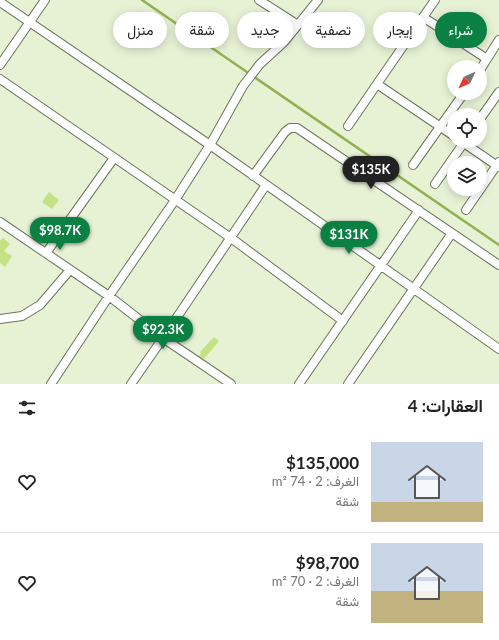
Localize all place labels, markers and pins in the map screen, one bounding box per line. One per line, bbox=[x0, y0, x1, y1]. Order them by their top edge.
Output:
pin: $135K bbox=[343, 156, 399, 190]
pin: $98.7K bbox=[27, 217, 93, 251]
pin: $131K bbox=[321, 221, 377, 255]
pin: $92.3K bbox=[130, 316, 196, 350]

